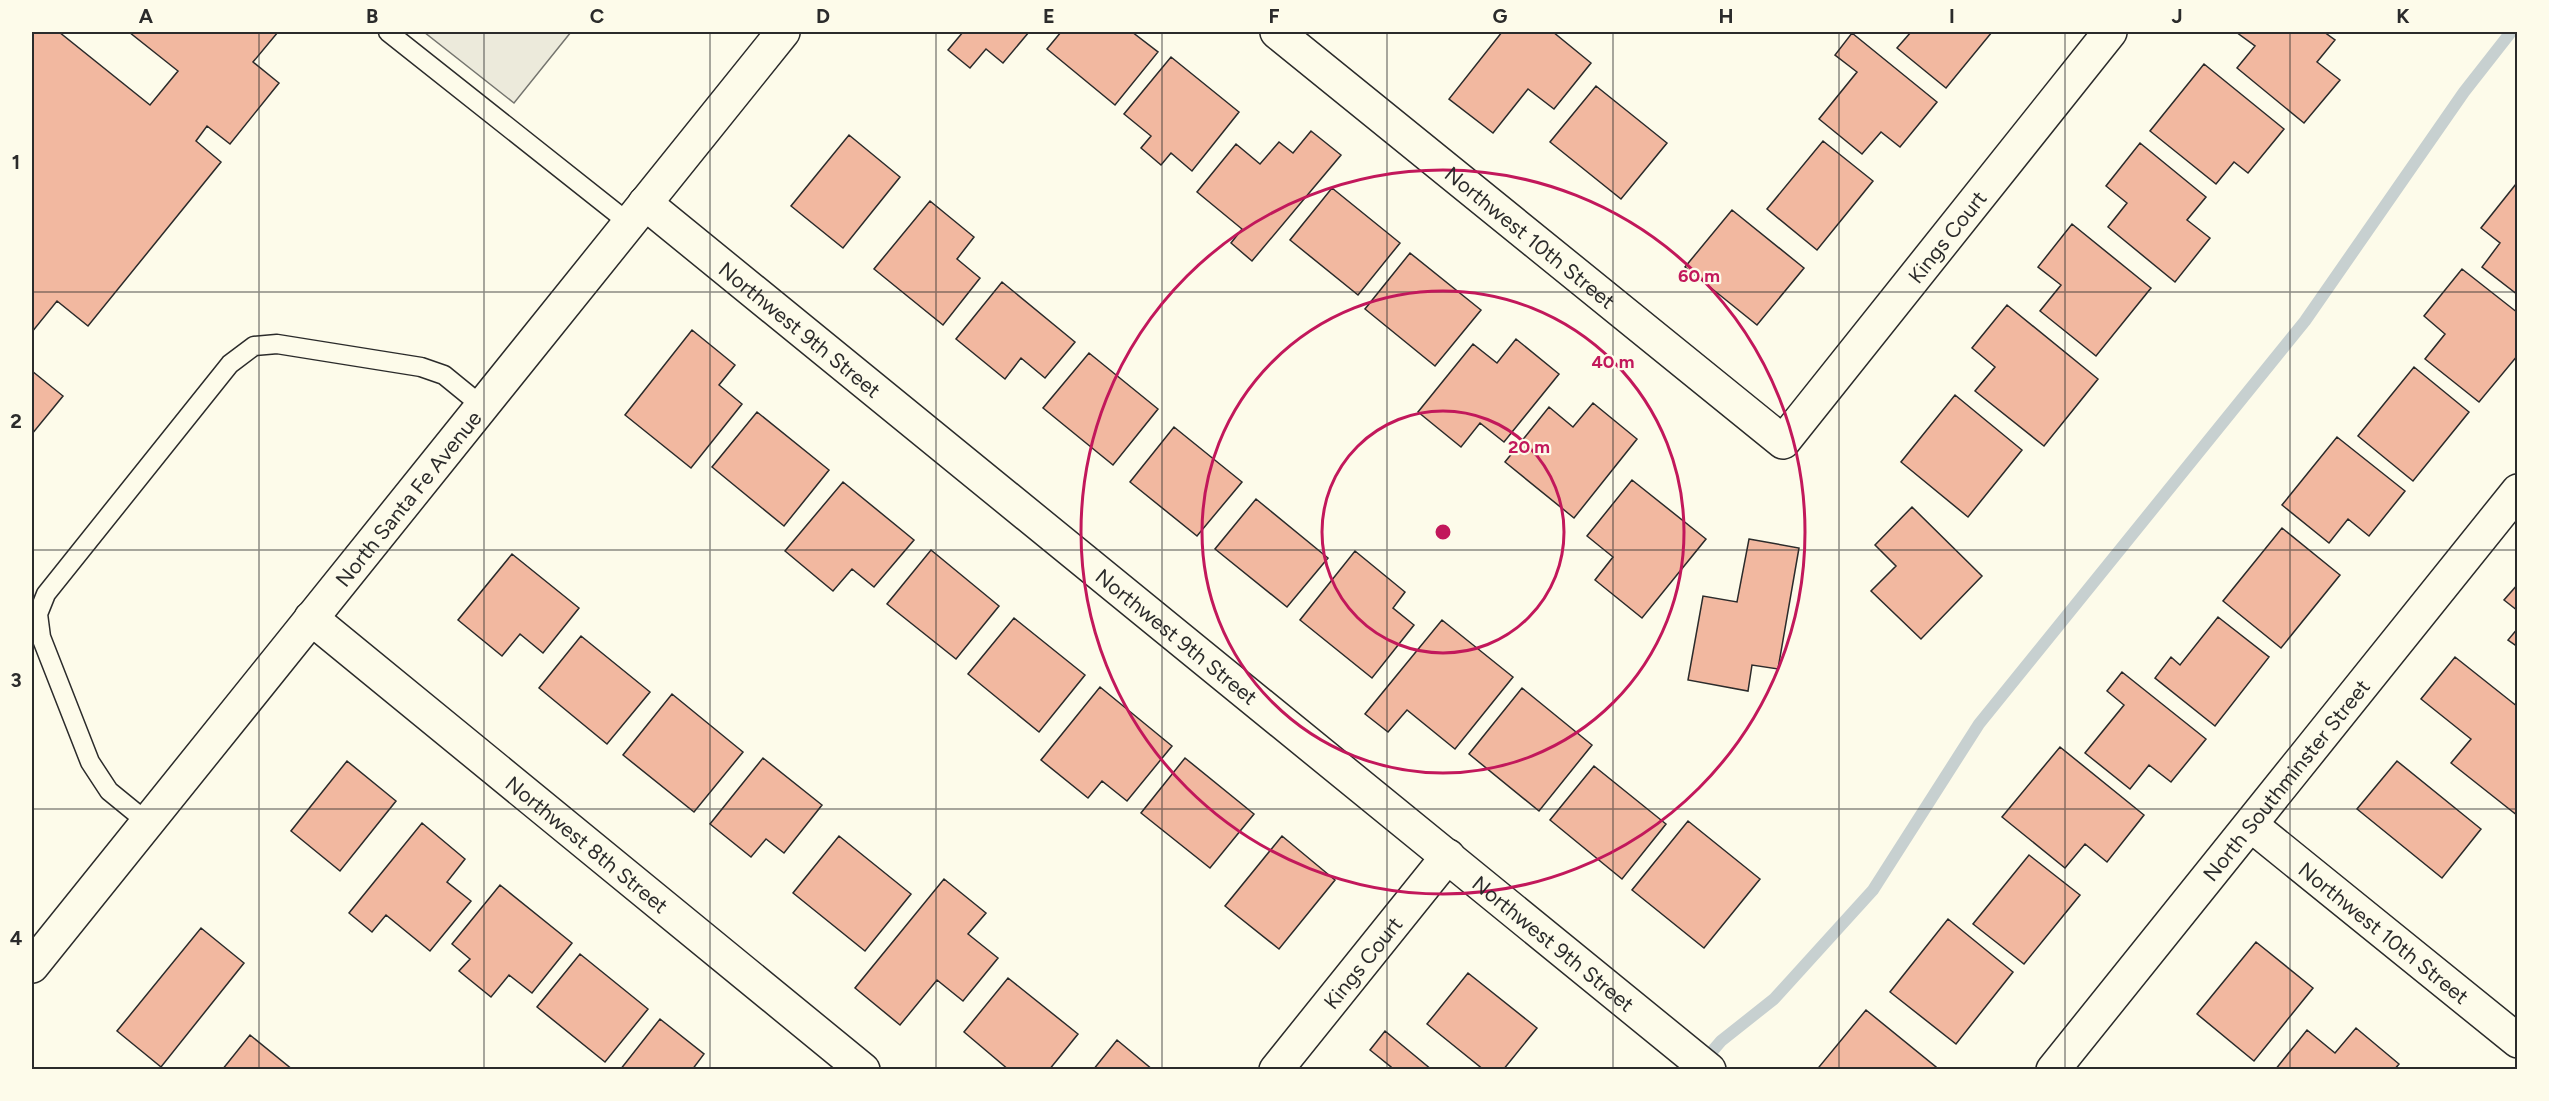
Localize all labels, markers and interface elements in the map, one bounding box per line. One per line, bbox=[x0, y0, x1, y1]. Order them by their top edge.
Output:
text: A bbox=[139, 4, 154, 28]
text: B bbox=[366, 4, 378, 28]
text: C bbox=[590, 4, 604, 28]
text: D bbox=[816, 4, 830, 28]
text: E bbox=[1043, 4, 1055, 28]
text: F bbox=[1268, 4, 1280, 28]
text: G bbox=[1493, 4, 1508, 28]
text: H bbox=[1719, 4, 1734, 28]
text: I bbox=[1949, 4, 1955, 28]
text: J bbox=[2171, 4, 2183, 28]
text: K bbox=[2396, 4, 2410, 28]
text: 1 bbox=[12, 150, 20, 174]
street label: Northwest 10th Street bbox=[1440, 161, 1620, 314]
street label: Kings Court bbox=[1902, 185, 1991, 288]
street label: Northwest 9th Street bbox=[714, 256, 886, 403]
text: 60 m bbox=[1678, 265, 1720, 287]
text: 40 m bbox=[1591, 351, 1635, 373]
street label: North Santa Fe Avenue bbox=[330, 405, 486, 591]
text: 2 bbox=[10, 409, 22, 433]
text: 20 m bbox=[1508, 436, 1550, 458]
centre of rings bbox=[1433, 522, 1453, 542]
street label: Northwest 9th Street bbox=[1091, 563, 1263, 710]
text: 3 bbox=[10, 668, 22, 692]
street label: North Southminster Street bbox=[2197, 674, 2375, 886]
street label: Northwest 8th Street bbox=[501, 770, 673, 918]
street label: Northwest 10th Street bbox=[2294, 856, 2474, 1009]
street label: Northwest 9th Street bbox=[1468, 870, 1640, 1017]
street label: Kings Court bbox=[1318, 911, 1407, 1013]
text: 4 bbox=[10, 926, 23, 950]

